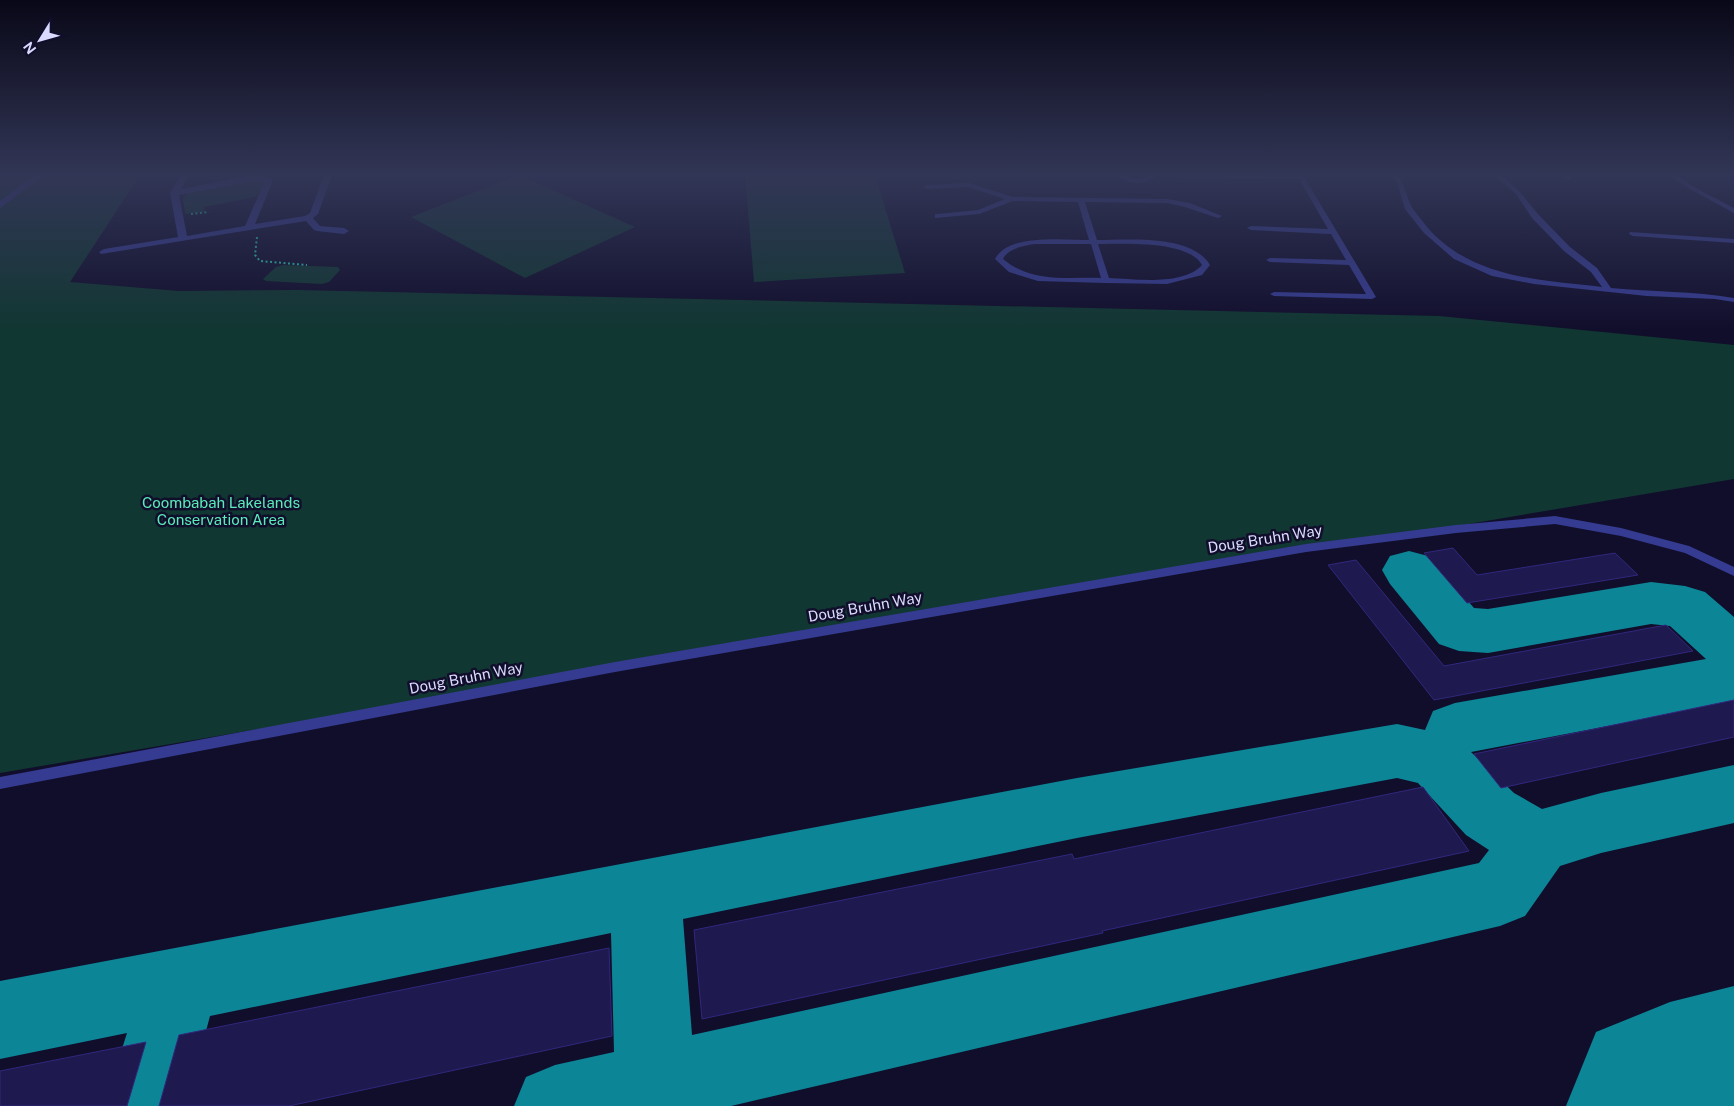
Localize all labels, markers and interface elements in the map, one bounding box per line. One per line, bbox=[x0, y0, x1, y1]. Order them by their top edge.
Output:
north arrow bbox=[15, 15, 65, 65]
text: N bbox=[20, 39, 39, 57]
park label: Coombabah Lakelands Conservation Area bbox=[142, 494, 300, 528]
street label: Doug Bruhn Way bbox=[1207, 521, 1323, 556]
street label: Doug Bruhn Way bbox=[807, 588, 923, 625]
street label: Doug Bruhn Way bbox=[408, 658, 524, 697]

